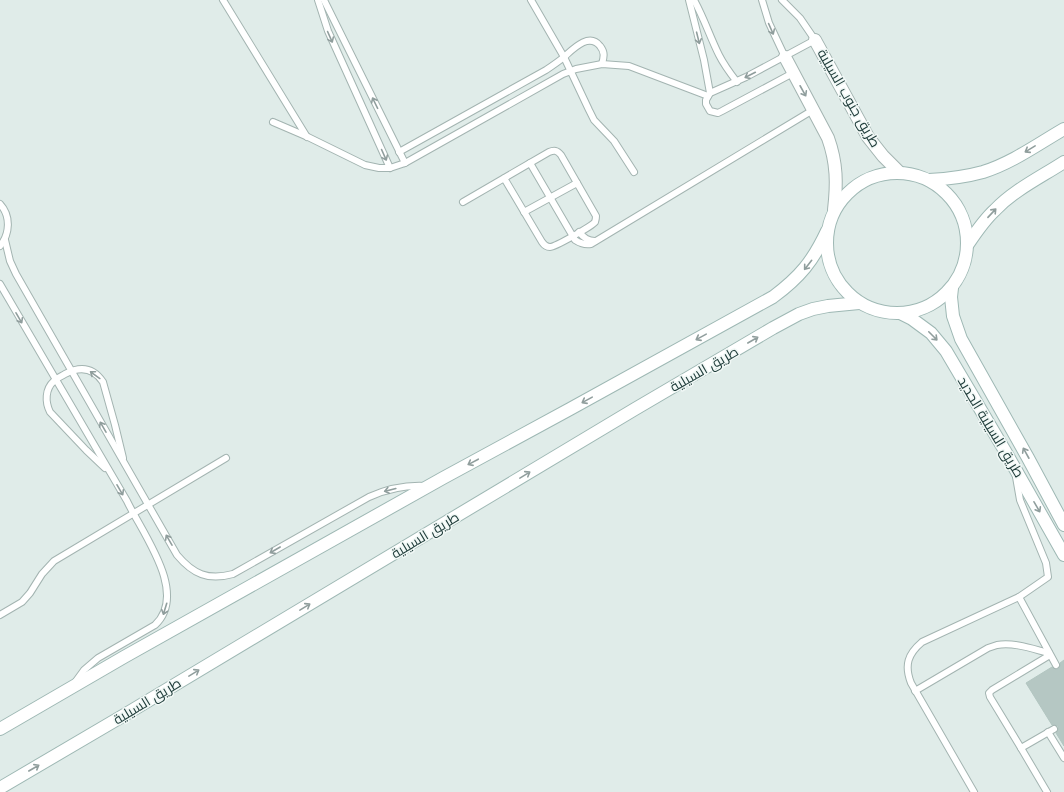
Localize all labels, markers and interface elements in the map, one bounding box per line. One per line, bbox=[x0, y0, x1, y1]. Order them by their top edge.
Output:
one-way arrow bbox=[768, 23, 775, 35]
one-way arrow bbox=[327, 31, 334, 43]
one-way arrow bbox=[695, 31, 703, 44]
street label: طريق جنوب السيلية bbox=[813, 46, 884, 151]
one-way arrow bbox=[745, 72, 757, 79]
one-way arrow bbox=[800, 85, 808, 97]
one-way arrow bbox=[371, 97, 378, 109]
one-way arrow bbox=[1025, 145, 1037, 153]
one-way arrow bbox=[381, 149, 388, 161]
one-way arrow bbox=[987, 208, 996, 218]
one-way arrow bbox=[803, 259, 812, 270]
one-way arrow bbox=[16, 312, 24, 324]
one-way arrow bbox=[929, 331, 938, 341]
one-way arrow bbox=[695, 333, 707, 341]
one-way arrow bbox=[747, 335, 759, 343]
street label: طريق السيلية bbox=[667, 343, 741, 396]
one-way arrow bbox=[89, 371, 100, 379]
street label: طريق السيلية الجديد bbox=[954, 374, 1027, 481]
one-way arrow bbox=[581, 396, 593, 404]
one-way arrow bbox=[99, 421, 107, 433]
one-way arrow bbox=[1021, 447, 1029, 459]
one-way arrow bbox=[467, 458, 479, 466]
one-way arrow bbox=[519, 471, 530, 479]
one-way arrow bbox=[117, 484, 125, 496]
one-way arrow bbox=[384, 486, 397, 494]
one-way arrow bbox=[1034, 501, 1042, 513]
street label: طريق السيلية bbox=[388, 509, 462, 562]
one-way arrow bbox=[164, 534, 172, 546]
one-way arrow bbox=[270, 546, 282, 554]
one-way arrow bbox=[161, 602, 168, 615]
one-way arrow bbox=[299, 602, 311, 610]
one-way arrow bbox=[188, 669, 200, 677]
street label: طريق السيلية bbox=[110, 675, 184, 728]
one-way arrow bbox=[28, 763, 40, 771]

